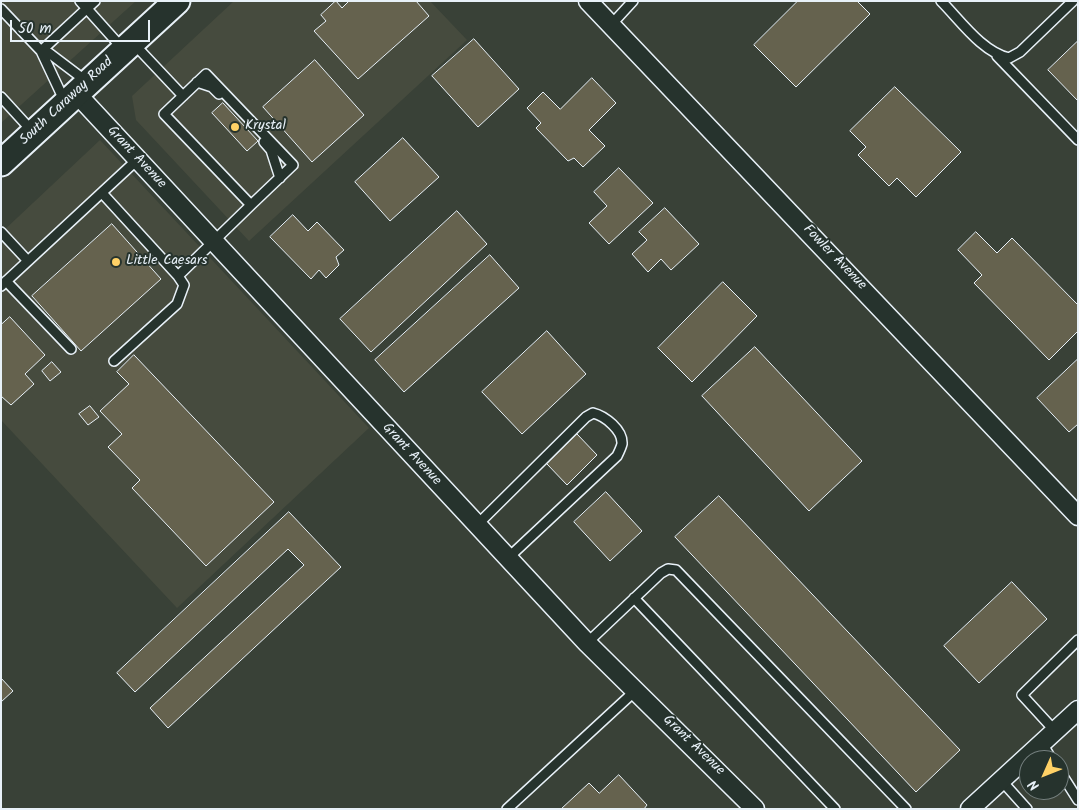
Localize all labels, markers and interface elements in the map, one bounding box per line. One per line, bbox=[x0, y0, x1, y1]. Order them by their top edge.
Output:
scale bar bbox=[12, 10, 152, 42]
text: 50 m bbox=[18, 17, 52, 41]
street label: South Caraway Road bbox=[17, 54, 117, 150]
place label: Krystal bbox=[245, 119, 286, 135]
marker: Krystal bbox=[229, 121, 241, 133]
street label: Grant Avenue bbox=[103, 123, 169, 193]
street label: Fowler Avenue bbox=[799, 222, 869, 294]
place label: Little Caesars bbox=[126, 254, 208, 270]
marker: Little Caesars bbox=[110, 256, 122, 268]
street label: Grant Avenue bbox=[378, 420, 444, 490]
street label: Grant Avenue bbox=[659, 712, 727, 780]
north arrow bbox=[1019, 750, 1069, 800]
text: N bbox=[1023, 774, 1045, 796]

